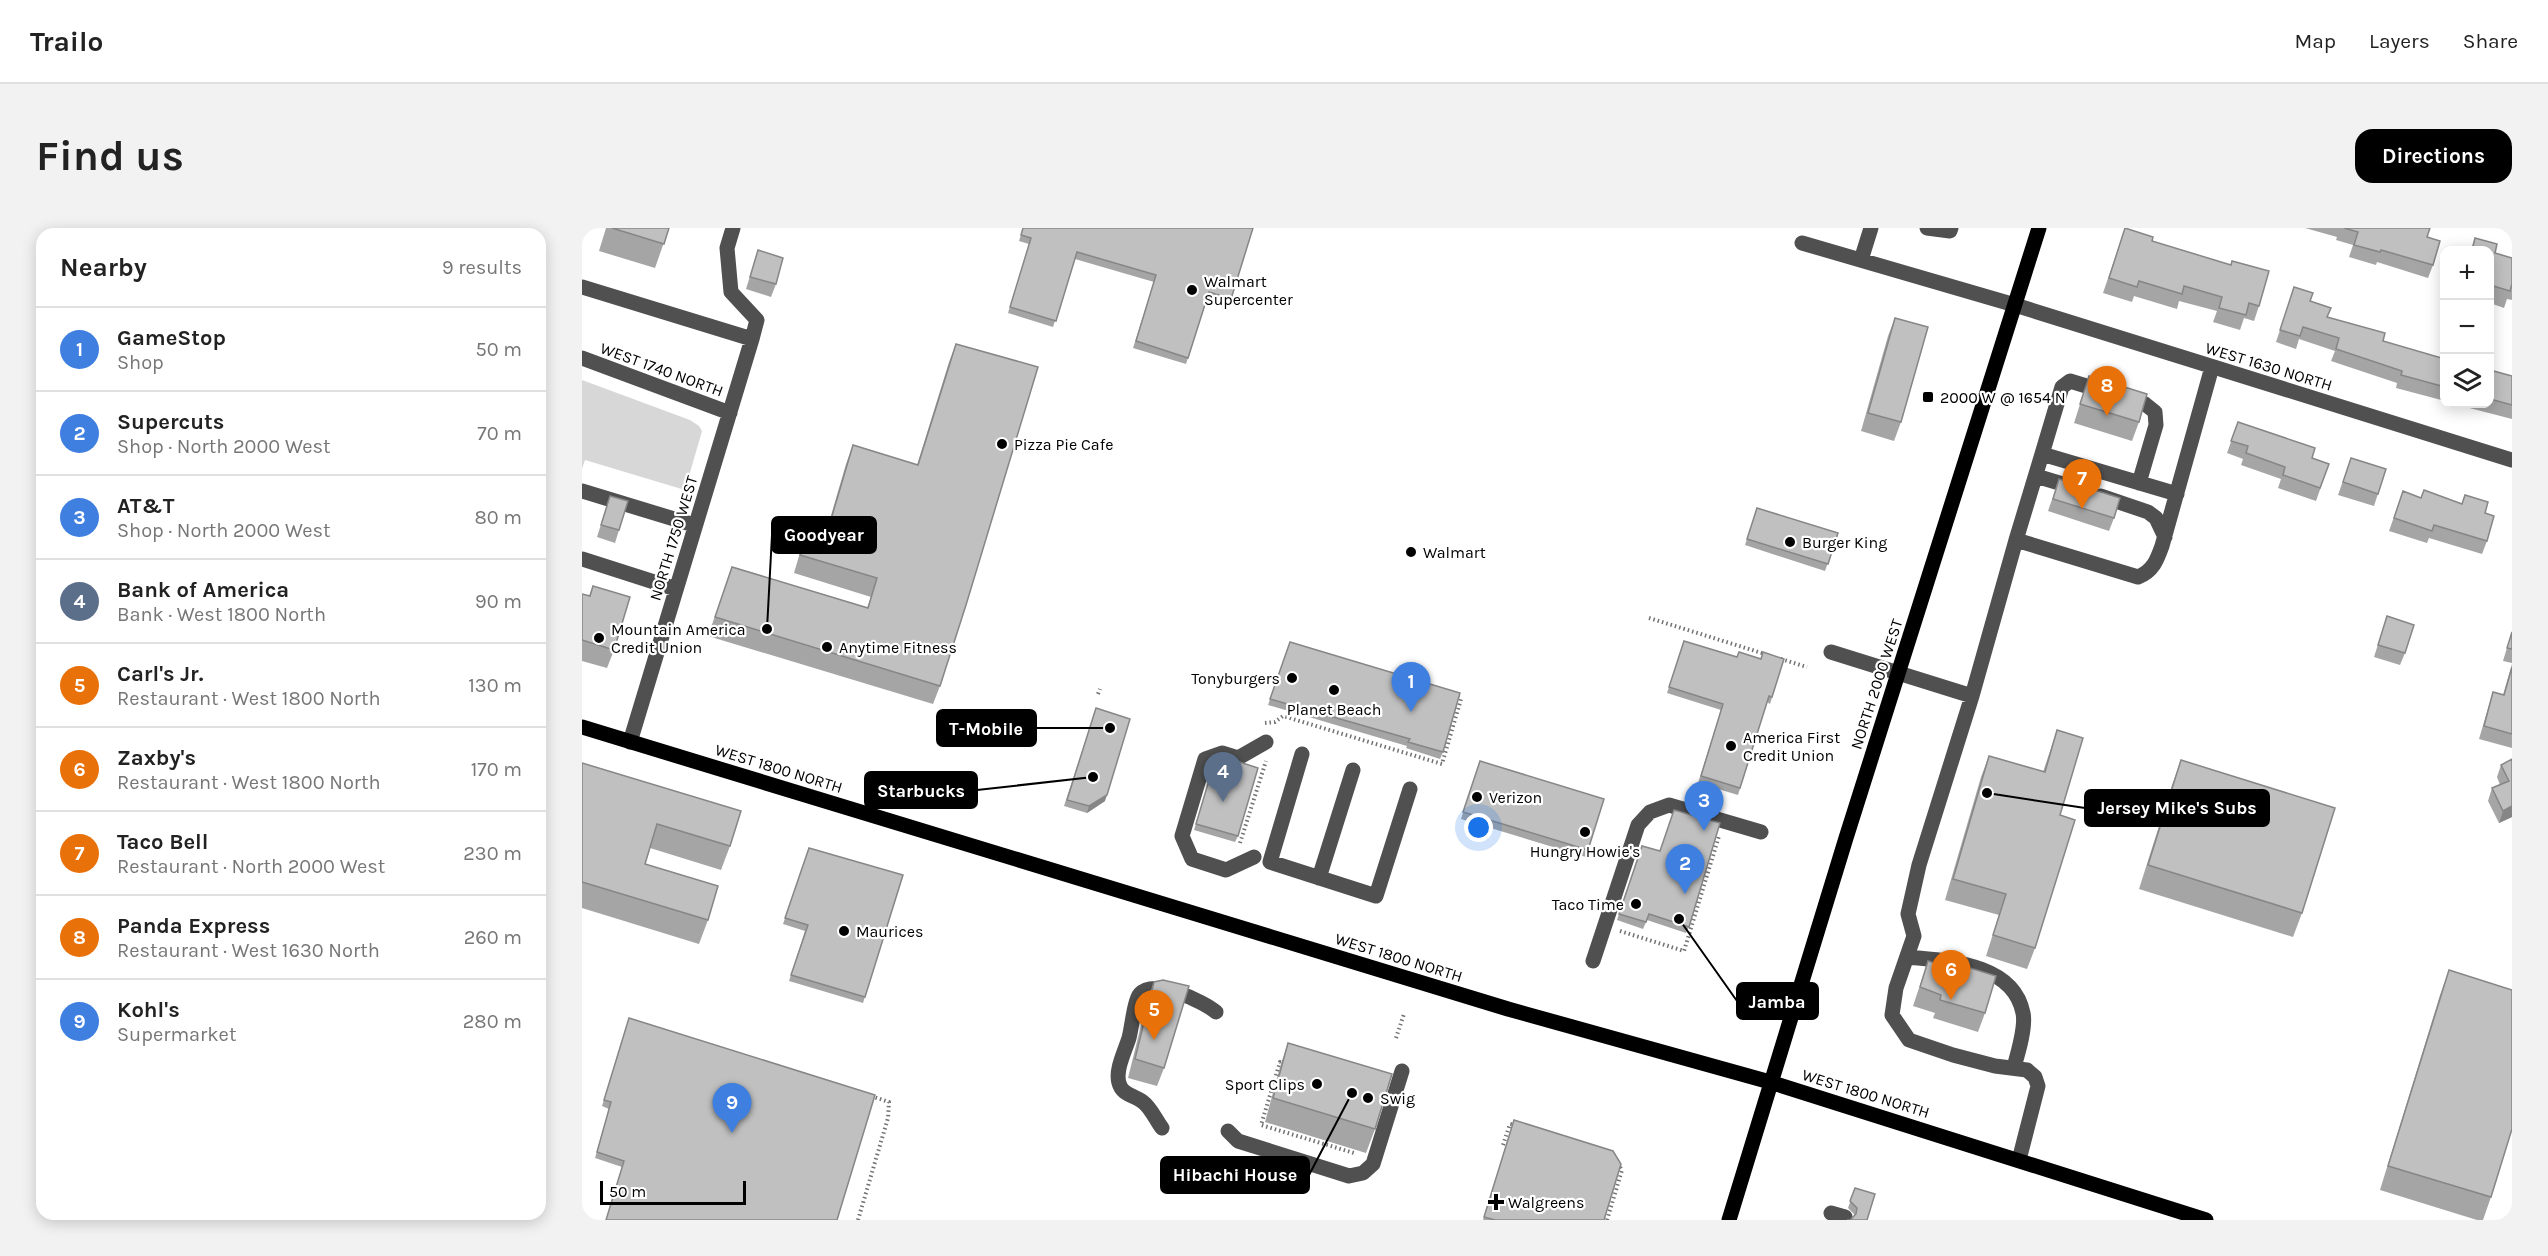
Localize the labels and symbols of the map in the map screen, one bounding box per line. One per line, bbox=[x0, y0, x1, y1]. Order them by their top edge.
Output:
place label: Walmart Supercenter bbox=[1204, 272, 1293, 309]
marker: Walmart Supercenter bbox=[1185, 283, 1199, 297]
street label: WEST 1740 NORTH bbox=[598, 338, 726, 401]
street label: WEST 1630 NORTH bbox=[2203, 338, 2335, 395]
pin: 8 bbox=[2088, 366, 2126, 416]
place label: 2000 W @ 1654 N bbox=[1940, 388, 2066, 407]
marker: 2000 W @ 1654 N bbox=[1921, 390, 1935, 404]
place label: Pizza Pie Cafe bbox=[1014, 435, 1113, 454]
marker: Pizza Pie Cafe bbox=[995, 437, 1009, 451]
pin: 7 bbox=[2062, 460, 2102, 509]
street label: NORTH 1750 WEST bbox=[645, 473, 702, 603]
callout: Goodyear bbox=[772, 517, 876, 553]
text: Goodyear bbox=[784, 524, 864, 546]
place label: Burger King bbox=[1802, 533, 1887, 552]
marker: Burger King bbox=[1783, 535, 1797, 549]
place label: Walmart bbox=[1423, 543, 1486, 562]
marker: Walmart bbox=[1404, 545, 1418, 559]
street label: NORTH 2000 WEST bbox=[1846, 616, 1907, 752]
place label: Mountain America Credit Union bbox=[611, 620, 746, 657]
marker: Mountain America Credit Union bbox=[592, 631, 606, 645]
place label: Anytime Fitness bbox=[839, 638, 957, 657]
marker: Anytime Fitness bbox=[820, 640, 834, 654]
pin: 1 bbox=[1392, 662, 1430, 712]
place label: Tonyburgers bbox=[1191, 669, 1280, 688]
marker: Tonyburgers bbox=[1285, 671, 1299, 685]
marker: Planet Beach bbox=[1327, 683, 1341, 697]
place label: Planet Beach bbox=[1287, 700, 1381, 719]
callout: T-Mobile bbox=[937, 710, 1036, 746]
text: T-Mobile bbox=[949, 718, 1023, 740]
place label: America First Credit Union bbox=[1743, 728, 1840, 765]
marker: America First Credit Union bbox=[1724, 739, 1738, 753]
street label: WEST 1800 NORTH bbox=[713, 740, 845, 797]
pin: 4 bbox=[1204, 752, 1242, 802]
callout: Starbucks bbox=[865, 772, 977, 808]
text: Starbucks bbox=[877, 780, 965, 802]
pin: 3 bbox=[1684, 782, 1724, 831]
place label: Verizon bbox=[1489, 788, 1542, 807]
marker: Verizon bbox=[1470, 790, 1484, 804]
callout: Jersey Mike's Subs bbox=[2085, 790, 2269, 826]
text: Jersey Mike's Subs bbox=[2097, 797, 2257, 819]
your location bbox=[1464, 813, 1493, 842]
marker: Hungry Howie's bbox=[1578, 825, 1592, 839]
place label: Hungry Howie's bbox=[1530, 842, 1640, 861]
pin: 2 bbox=[1666, 844, 1704, 894]
place label: Taco Time bbox=[1552, 895, 1624, 914]
marker: Taco Time bbox=[1629, 897, 1643, 911]
place label: Maurices bbox=[856, 922, 923, 941]
marker: Maurices bbox=[837, 924, 851, 938]
street label: WEST 1800 NORTH bbox=[1333, 929, 1465, 986]
pin: 6 bbox=[1932, 950, 1970, 1000]
callout: Jamba bbox=[1737, 983, 1818, 1019]
pin: 5 bbox=[1134, 990, 1174, 1040]
text: Jamba bbox=[1748, 991, 1806, 1013]
street label: WEST 1800 NORTH bbox=[1800, 1065, 1932, 1122]
place label: Sport Clips bbox=[1225, 1075, 1305, 1094]
marker: Sport Clips bbox=[1310, 1077, 1324, 1091]
pin: 9 bbox=[712, 1084, 752, 1133]
place label: Swig bbox=[1380, 1089, 1415, 1108]
marker: Swig bbox=[1361, 1091, 1375, 1105]
callout: Hibachi House bbox=[1161, 1157, 1309, 1193]
text: Hibachi House bbox=[1173, 1164, 1297, 1186]
scale bar bbox=[600, 1178, 746, 1206]
place label: Walgreens bbox=[1508, 1193, 1584, 1212]
marker: Walgreens bbox=[1489, 1195, 1503, 1209]

